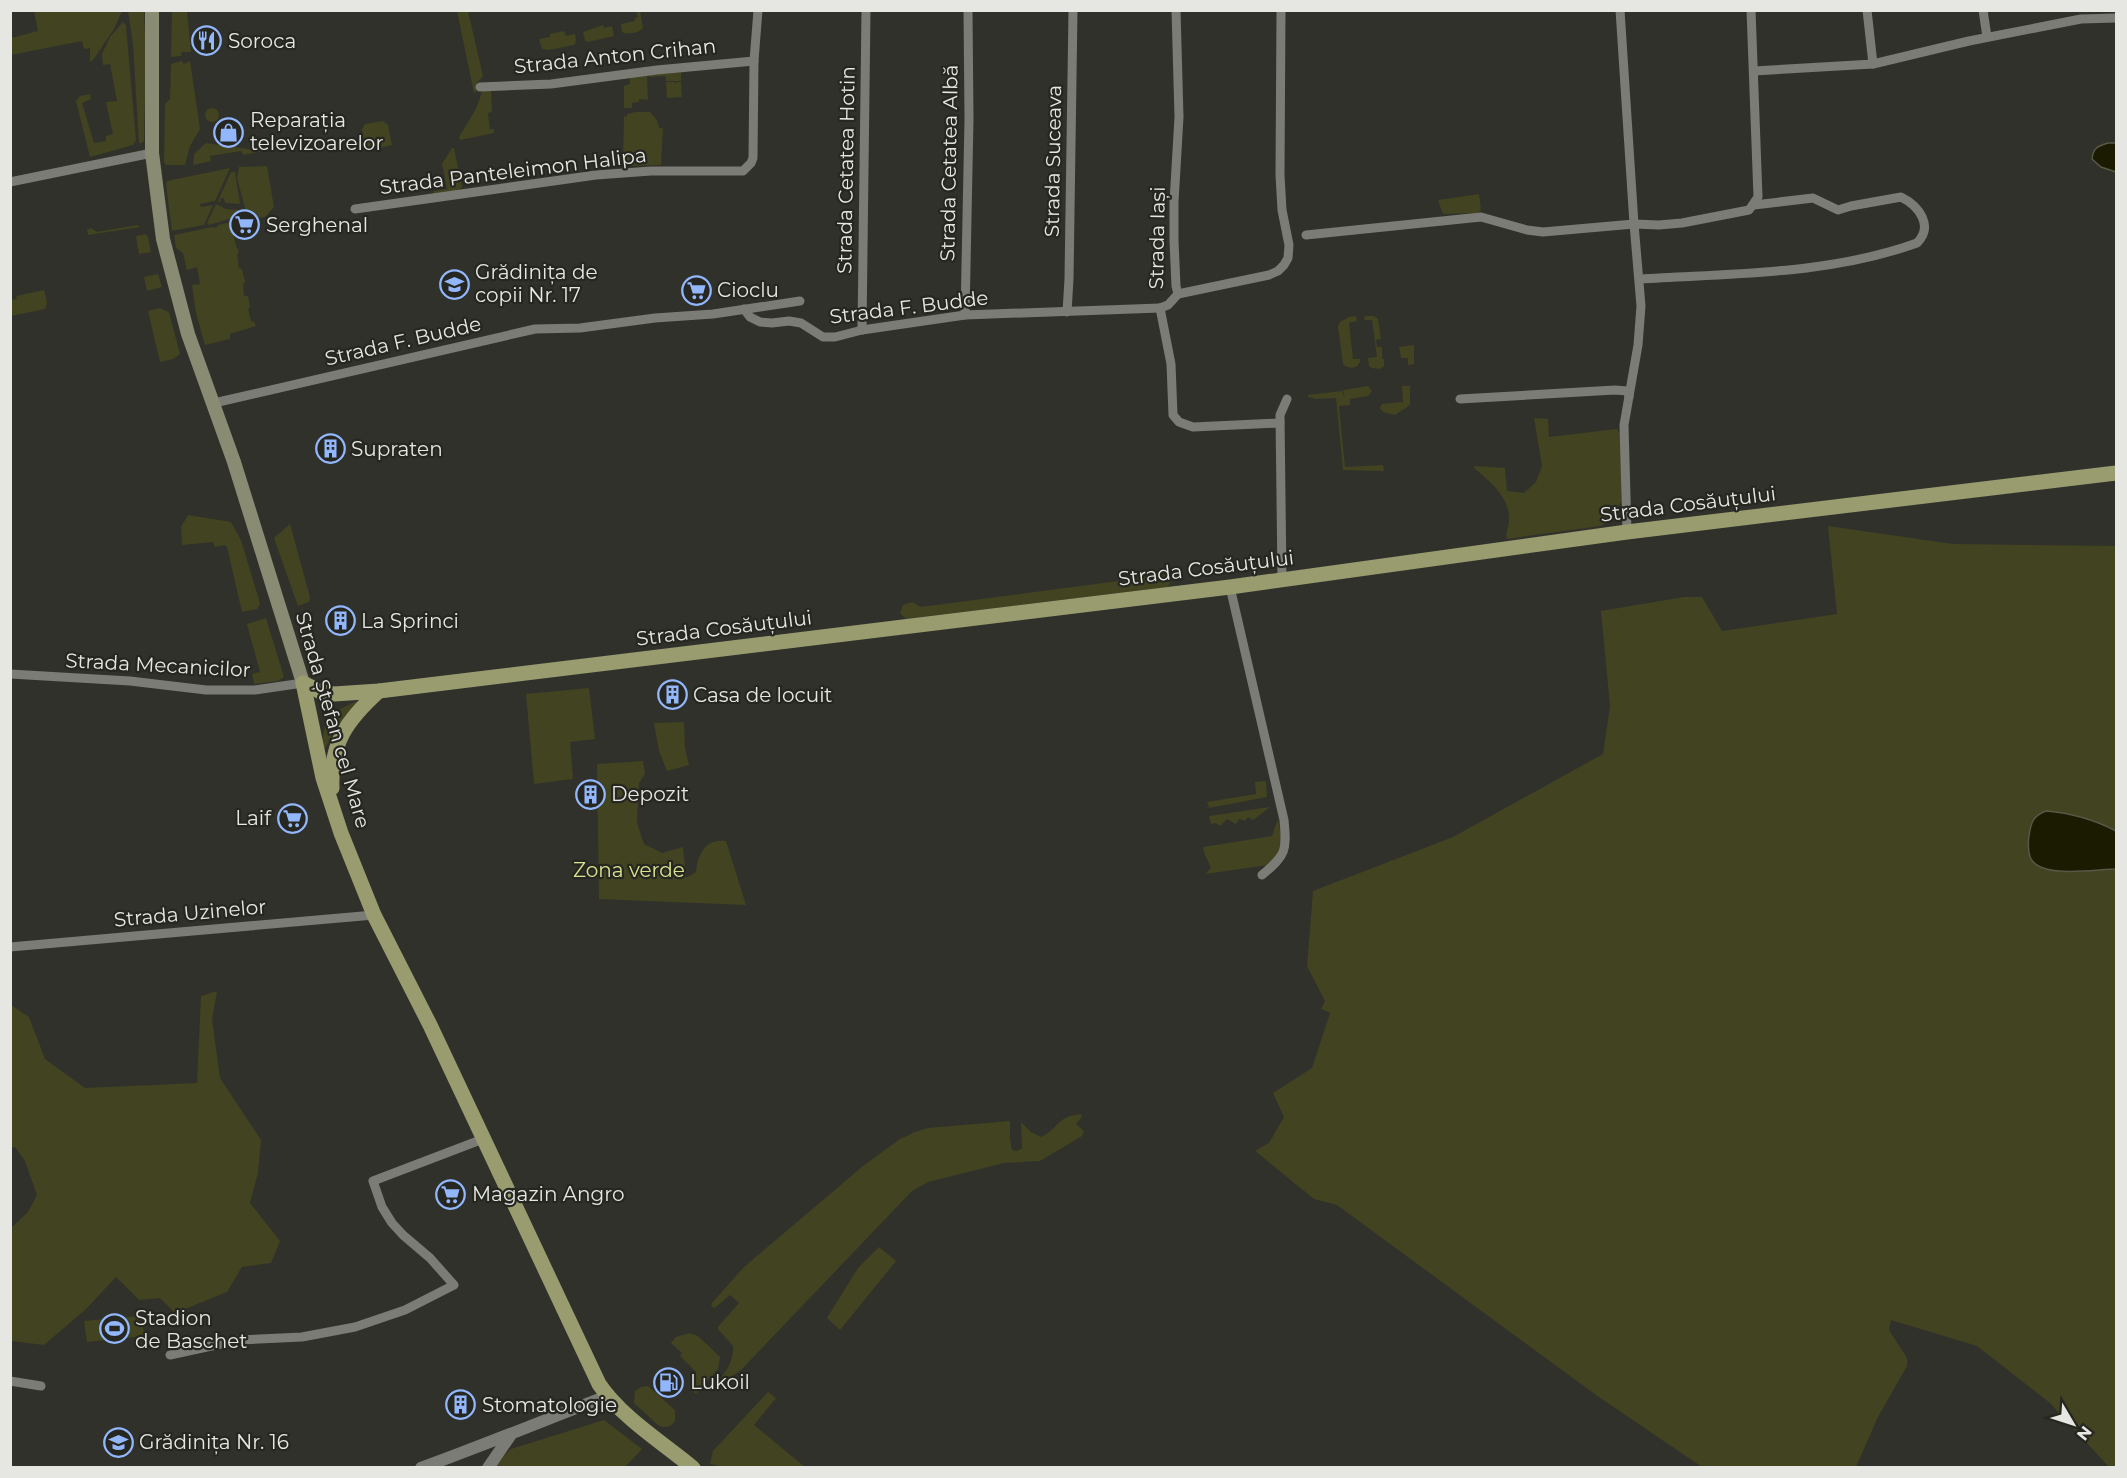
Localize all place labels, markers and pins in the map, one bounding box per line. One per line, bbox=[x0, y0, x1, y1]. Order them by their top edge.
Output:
restaurant icon: Soroca bbox=[191, 25, 223, 57]
place label: Soroca bbox=[228, 29, 296, 53]
place label: Reparația televizoarelor bbox=[250, 108, 383, 155]
shop icon: Reparația televizoarelor bbox=[213, 116, 245, 148]
supermarket icon: Serghenal bbox=[229, 209, 261, 241]
place label: Serghenal bbox=[266, 213, 368, 237]
place label: Grădinița de copii Nr. 17 bbox=[475, 260, 598, 307]
school or university icon: Grădinița de copii Nr. 17 bbox=[438, 268, 470, 300]
supermarket icon: Cioclu bbox=[680, 274, 712, 306]
place label: Cioclu bbox=[717, 278, 779, 302]
building icon: Supraten bbox=[314, 433, 346, 465]
place label: Supraten bbox=[351, 437, 443, 461]
building icon: La Sprinci bbox=[324, 605, 356, 637]
place label: La Sprinci bbox=[361, 609, 459, 633]
building icon: Casa de locuit bbox=[656, 679, 688, 711]
place label: Casa de locuit bbox=[693, 683, 832, 707]
building icon: Depozit bbox=[574, 778, 606, 810]
place label: Depozit bbox=[611, 782, 689, 806]
supermarket icon: Laif bbox=[276, 802, 308, 834]
place label: Laif bbox=[235, 806, 272, 830]
supermarket icon: Magazin Angro bbox=[435, 1178, 467, 1210]
place label: Magazin Angro bbox=[472, 1182, 625, 1206]
place label: Stadion de Baschet bbox=[135, 1306, 247, 1353]
sports icon: Stadion de Baschet bbox=[98, 1313, 130, 1345]
fuel station icon: Lukoil bbox=[653, 1366, 685, 1398]
place label: Lukoil bbox=[690, 1370, 750, 1394]
building icon: Stomatologie bbox=[445, 1389, 477, 1421]
place label: Stomatologie bbox=[482, 1393, 617, 1417]
school or university icon: Grădinița Nr. 16 bbox=[102, 1426, 134, 1458]
place label: Grădinița Nr. 16 bbox=[139, 1430, 289, 1455]

